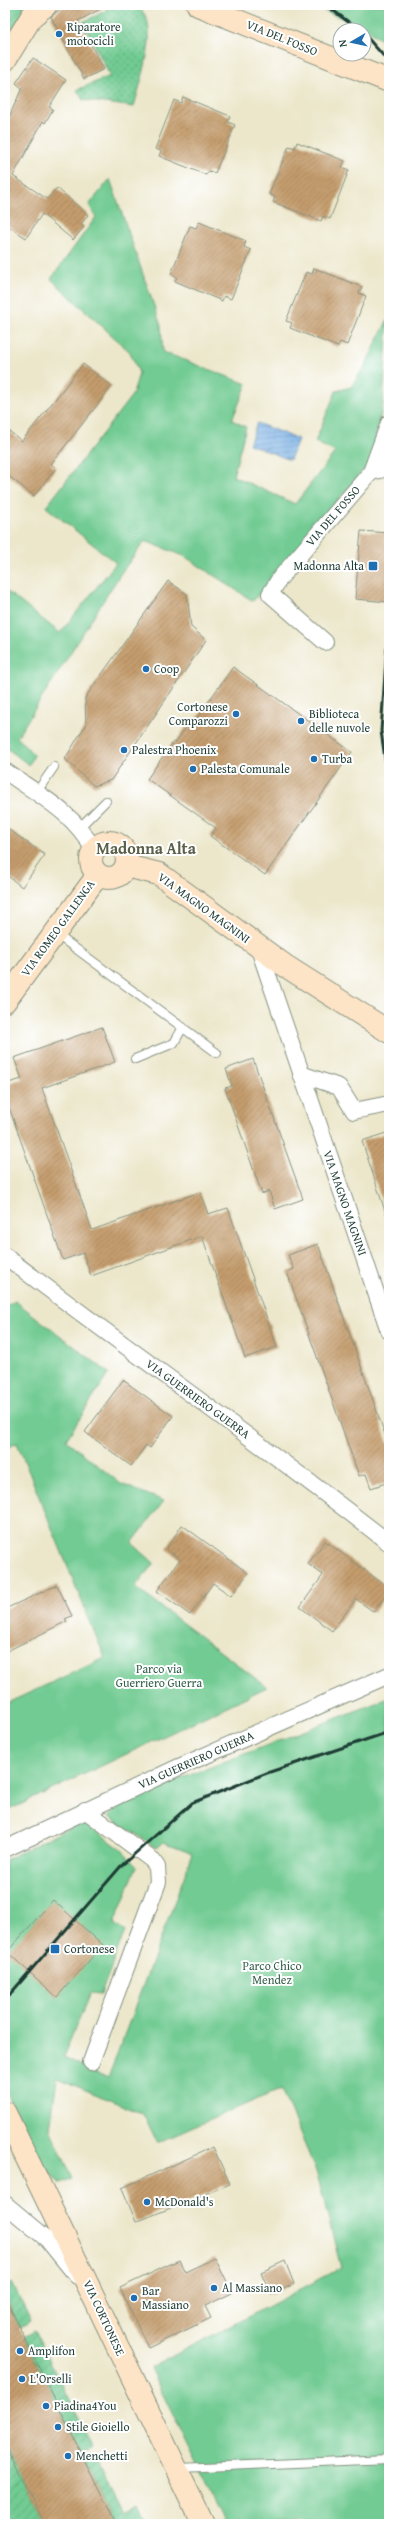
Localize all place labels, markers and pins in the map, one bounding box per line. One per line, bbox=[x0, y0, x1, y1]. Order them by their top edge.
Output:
place label: Riparatore motocicli bbox=[67, 18, 121, 49]
marker: Riparatore motocicli bbox=[54, 29, 64, 39]
place label: Madonna Alta bbox=[294, 557, 364, 574]
marker: Madonna Alta bbox=[367, 560, 379, 572]
place label: Coop bbox=[154, 660, 180, 677]
marker: Coop bbox=[141, 664, 151, 674]
place label: Cortonese Comparozzi bbox=[169, 698, 229, 729]
place label: Biblioteca delle nuvole bbox=[309, 705, 371, 736]
marker: Cortonese Comparozzi bbox=[231, 709, 241, 719]
marker: Biblioteca delle nuvole bbox=[296, 716, 306, 726]
place label: Palestra Phoenix bbox=[132, 741, 217, 758]
marker: Palestra Phoenix bbox=[119, 745, 129, 755]
place label: Turba bbox=[322, 750, 352, 767]
marker: Turba bbox=[309, 754, 319, 764]
place label: Palesta Comunale bbox=[201, 760, 290, 777]
marker: Palesta Comunale bbox=[188, 764, 198, 774]
place label: Cortonese bbox=[64, 1940, 115, 1957]
marker: Cortonese bbox=[49, 1943, 61, 1955]
place label: McDonald's bbox=[155, 2193, 214, 2210]
marker: McDonald's bbox=[142, 2197, 152, 2207]
place label: Al Massiano bbox=[222, 2279, 282, 2296]
place label: Bar Massiano bbox=[142, 2282, 189, 2313]
marker: Al Massiano bbox=[209, 2283, 219, 2293]
marker: Bar Massiano bbox=[129, 2293, 139, 2303]
place label: Amplifon bbox=[28, 2342, 75, 2359]
marker: Amplifon bbox=[15, 2346, 25, 2356]
place label: L'Orselli bbox=[30, 2370, 72, 2387]
marker: L'Orselli bbox=[17, 2374, 27, 2384]
place label: Piadina4You bbox=[54, 2397, 117, 2414]
marker: Piadina4You bbox=[41, 2401, 51, 2411]
place label: Stile Gioiello bbox=[66, 2418, 130, 2435]
marker: Stile Gioiello bbox=[53, 2422, 63, 2432]
place label: Menchetti bbox=[76, 2447, 128, 2464]
marker: Menchetti bbox=[63, 2451, 73, 2461]

